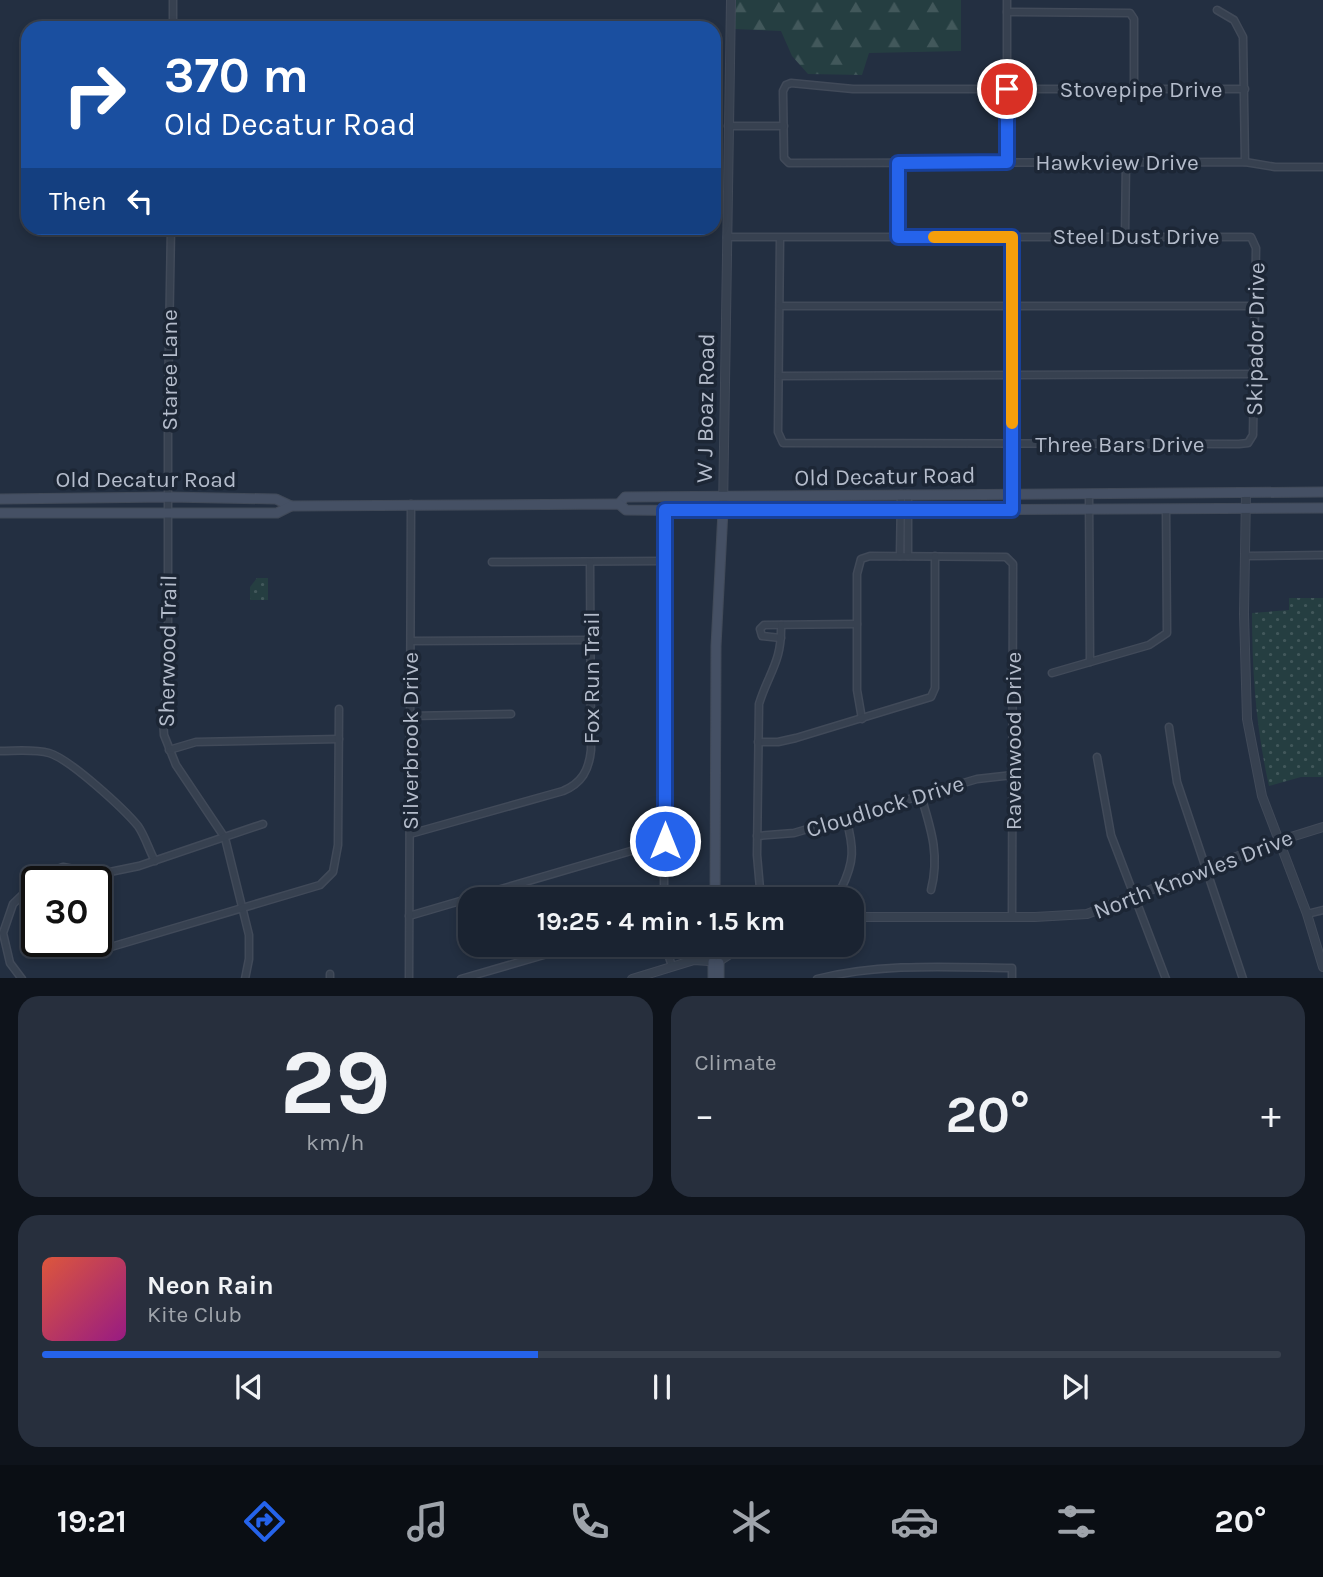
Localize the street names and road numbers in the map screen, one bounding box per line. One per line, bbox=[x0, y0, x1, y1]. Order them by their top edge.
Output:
street label: Stovepipe Drive bbox=[1059, 76, 1223, 103]
street label: Hawkview Drive bbox=[1035, 149, 1199, 176]
street label: Steel Dust Drive bbox=[1052, 223, 1220, 250]
street label: Skipador Drive bbox=[1241, 262, 1270, 416]
street label: Staree Lane bbox=[156, 309, 183, 431]
street label: W J Boaz Road bbox=[691, 333, 720, 483]
street label: Three Bars Drive bbox=[1035, 431, 1205, 458]
street label: Old Decatur Road bbox=[794, 461, 976, 492]
street label: Old Decatur Road bbox=[55, 466, 237, 493]
street label: Sherwood Trail bbox=[153, 574, 182, 728]
street label: Fox Run Trail bbox=[578, 612, 605, 744]
street label: Silverbrook Drive bbox=[397, 652, 424, 830]
street label: Ravenwood Drive bbox=[1000, 652, 1027, 830]
street label: Cloudlock Drive bbox=[803, 770, 967, 843]
street label: North Knowles Drive bbox=[1090, 824, 1297, 925]

